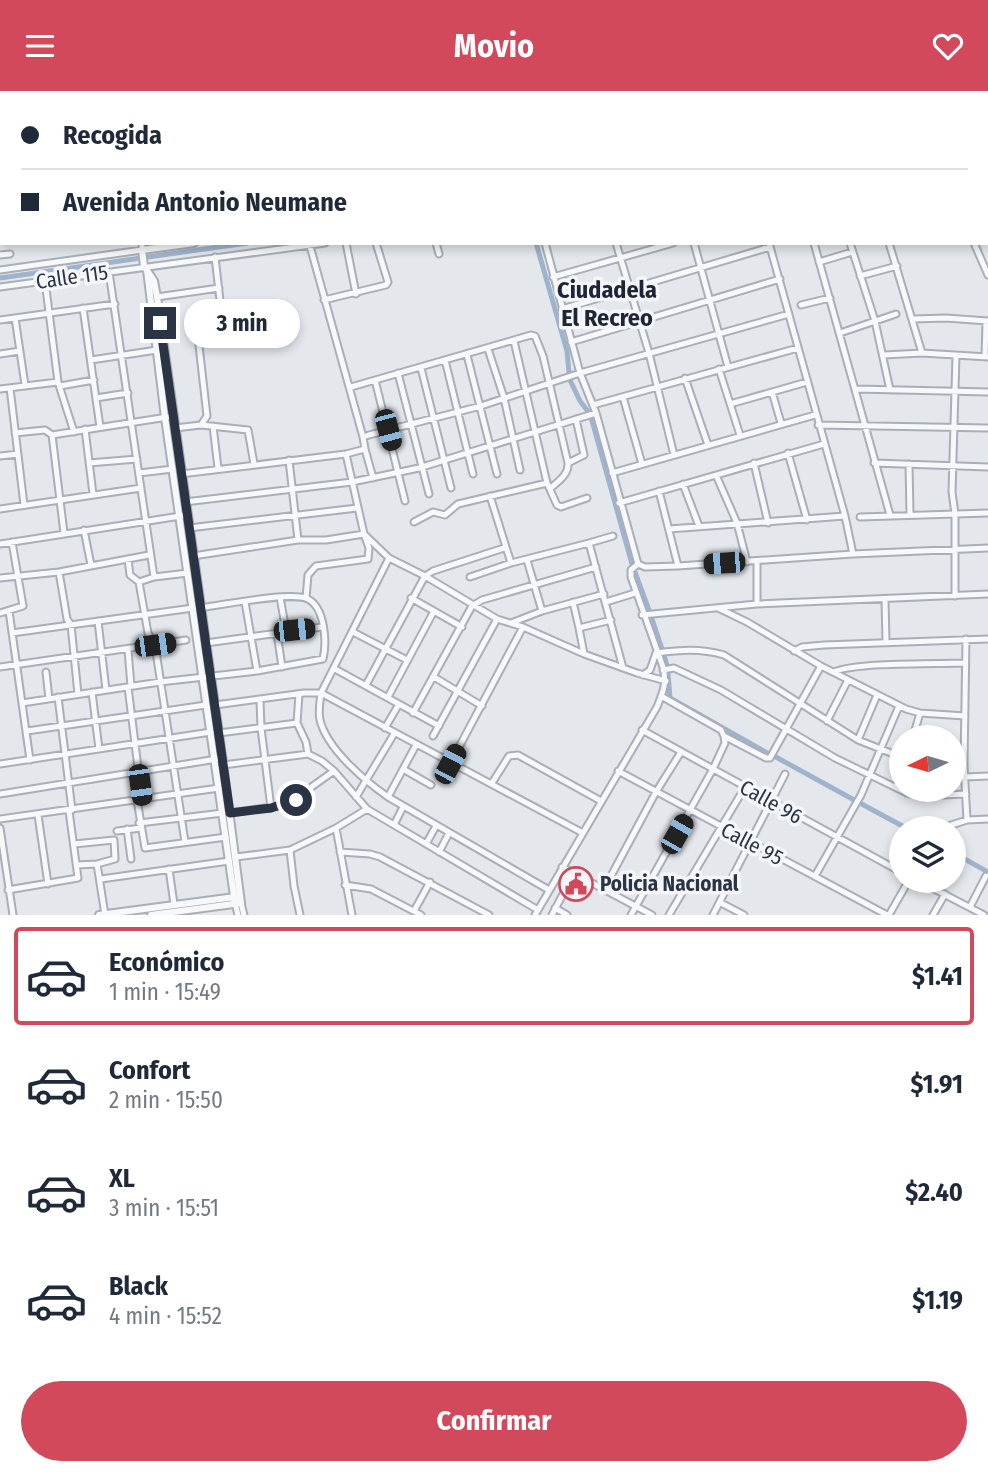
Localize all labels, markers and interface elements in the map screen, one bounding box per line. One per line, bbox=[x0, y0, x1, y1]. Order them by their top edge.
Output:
icon: menu bbox=[21, 27, 59, 65]
text: Movio bbox=[454, 27, 534, 65]
icon: heart bbox=[929, 27, 967, 65]
text: Recogida bbox=[63, 120, 162, 151]
text: Avenida Antonio Neumane bbox=[63, 187, 347, 218]
street label: Calle 115 bbox=[34, 259, 110, 295]
district label: Ciudadela El Recreo bbox=[557, 276, 657, 332]
callout: 3 min bbox=[184, 299, 300, 347]
route end bbox=[144, 307, 176, 339]
text: 3 min bbox=[216, 309, 268, 337]
car bbox=[373, 407, 404, 453]
car bbox=[703, 551, 746, 575]
car bbox=[273, 617, 316, 643]
car bbox=[133, 632, 178, 658]
north arrow bbox=[889, 725, 966, 801]
map controls bbox=[889, 725, 966, 893]
car bbox=[431, 741, 470, 787]
car bbox=[127, 763, 154, 807]
street label: Calle 96 bbox=[735, 774, 807, 830]
route start bbox=[280, 784, 312, 816]
car bbox=[658, 811, 697, 857]
button: layers bbox=[889, 816, 966, 893]
street label: Calle 95 bbox=[716, 817, 788, 871]
public building icon: Policia Nacional bbox=[557, 865, 595, 903]
place label: Policia Nacional bbox=[600, 871, 739, 897]
icon: car bbox=[25, 945, 88, 1008]
text: Económico bbox=[109, 947, 224, 978]
text: $1.41 bbox=[912, 961, 963, 992]
text: 1 min · 15:49 bbox=[109, 978, 221, 1006]
icon: car bbox=[25, 1053, 88, 1116]
text: Confort bbox=[109, 1055, 190, 1086]
text: $1.91 bbox=[911, 1069, 963, 1100]
text: 2 min · 15:50 bbox=[109, 1086, 223, 1114]
icon: car bbox=[25, 1161, 88, 1224]
text: XL bbox=[109, 1163, 135, 1194]
text: $2.40 bbox=[905, 1177, 963, 1208]
text: 3 min · 15:51 bbox=[109, 1194, 219, 1222]
icon: car bbox=[25, 1269, 88, 1332]
text: Black bbox=[109, 1271, 168, 1302]
text: $1.19 bbox=[912, 1285, 963, 1316]
text: 4 min · 15:52 bbox=[109, 1302, 222, 1330]
button: Confirmar bbox=[21, 1381, 967, 1461]

